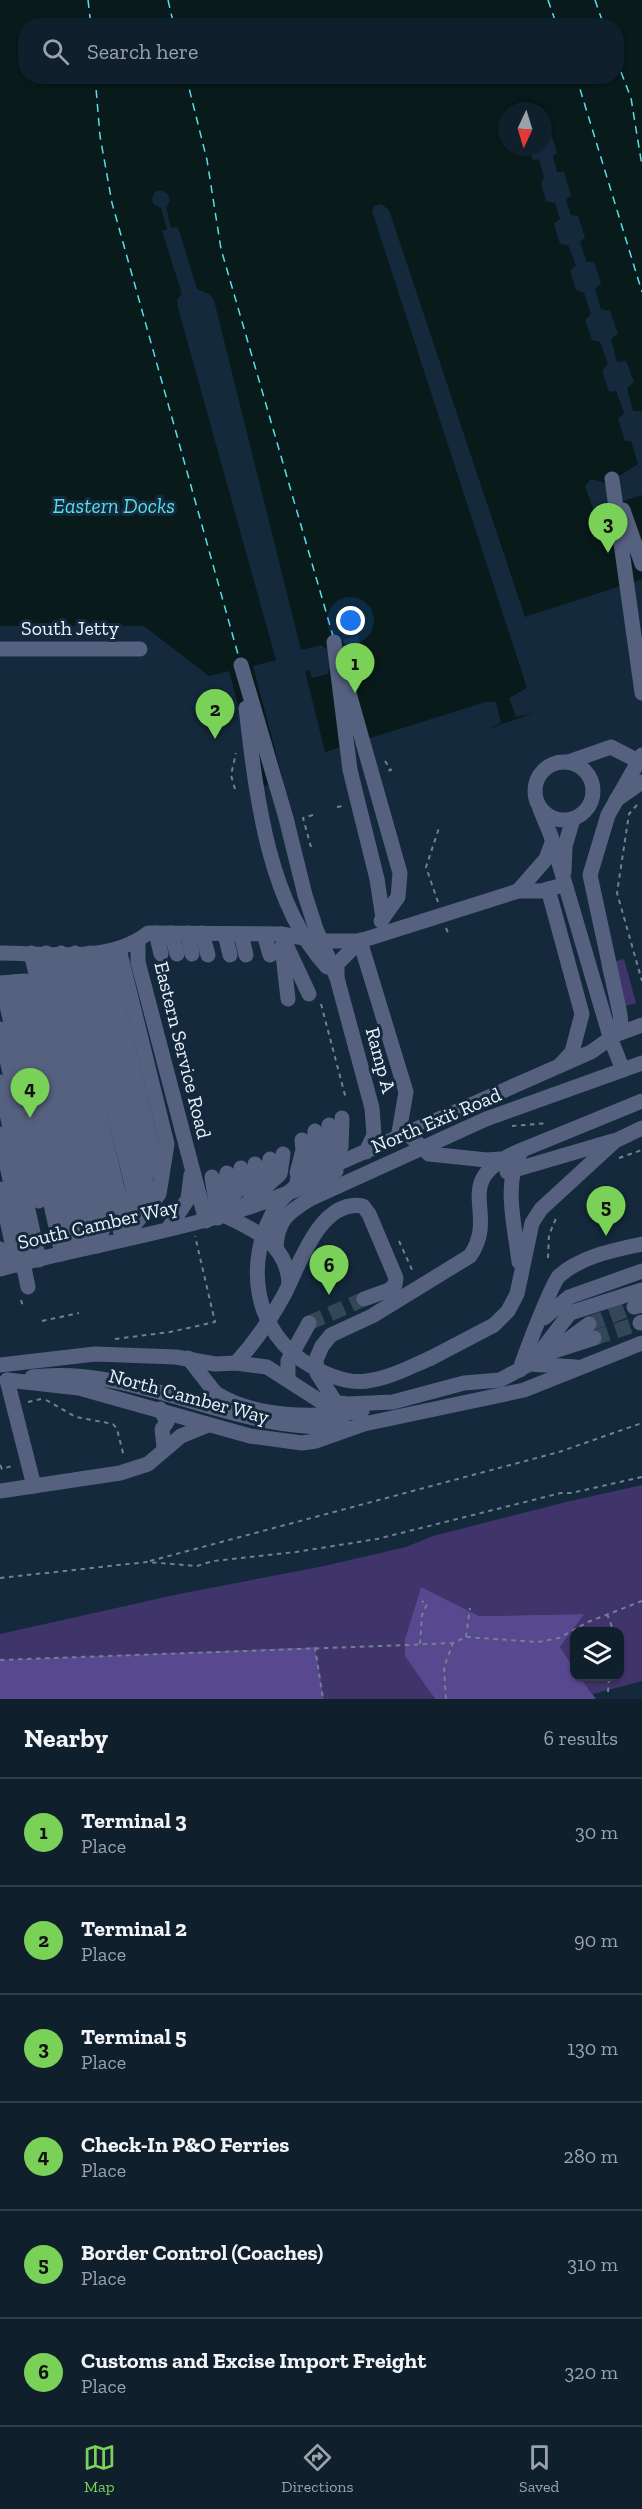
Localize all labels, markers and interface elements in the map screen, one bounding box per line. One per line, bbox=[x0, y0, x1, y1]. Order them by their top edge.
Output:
search box bbox=[18, 18, 624, 84]
icon: search bbox=[39, 35, 72, 68]
text: Search here bbox=[87, 38, 198, 65]
north arrow bbox=[498, 102, 552, 156]
water label: Eastern Docks bbox=[53, 493, 175, 518]
pin: 3 bbox=[588, 504, 628, 553]
your location bbox=[336, 606, 365, 635]
street label: South Jetty bbox=[21, 616, 120, 640]
pin: 1 bbox=[336, 644, 374, 693]
pin: 2 bbox=[196, 690, 234, 739]
street label: Eastern Service Road bbox=[149, 959, 217, 1141]
street label: Ramp A bbox=[361, 1024, 402, 1097]
pin: 4 bbox=[10, 1068, 50, 1118]
street label: North Exit Road bbox=[368, 1082, 504, 1158]
pin: 5 bbox=[586, 1186, 626, 1236]
street label: South Camber Way bbox=[15, 1194, 181, 1254]
pin: 6 bbox=[310, 1246, 348, 1295]
street label: North Camber Way bbox=[106, 1363, 273, 1429]
map controls bbox=[570, 1627, 624, 1681]
button: layers bbox=[570, 1627, 624, 1681]
text: Nearby bbox=[24, 1722, 108, 1754]
text: 6 results bbox=[544, 1726, 618, 1750]
text: Terminal 3 bbox=[81, 1807, 187, 1834]
text: 1 bbox=[39, 1820, 48, 1844]
text: 30 m bbox=[575, 1820, 618, 1844]
text: Place bbox=[81, 1834, 126, 1858]
text: Terminal 2 bbox=[81, 1915, 187, 1942]
text: 2 bbox=[38, 1928, 49, 1952]
text: 90 m bbox=[574, 1928, 618, 1952]
text: Place bbox=[81, 1942, 126, 1966]
text: Terminal 5 bbox=[81, 2023, 187, 2050]
text: 3 bbox=[38, 2036, 49, 2060]
text: 130 m bbox=[567, 2036, 618, 2060]
text: Place bbox=[81, 2050, 126, 2074]
text: Check-In P&O Ferries bbox=[81, 2131, 289, 2158]
text: 4 bbox=[38, 2144, 49, 2168]
text: 280 m bbox=[564, 2144, 618, 2168]
text: Place bbox=[81, 2158, 126, 2182]
text: Border Control (Coaches) bbox=[81, 2239, 323, 2266]
text: 5 bbox=[38, 2252, 49, 2276]
text: 310 m bbox=[567, 2252, 618, 2276]
text: Place bbox=[81, 2266, 126, 2290]
text: Customs and Excise Import Freight bbox=[81, 2347, 426, 2374]
text: 6 bbox=[38, 2360, 49, 2384]
text: 320 m bbox=[565, 2360, 618, 2384]
text: Place bbox=[81, 2374, 126, 2398]
tab: Map bbox=[83, 2441, 116, 2496]
tab: Directions bbox=[281, 2441, 354, 2496]
tab: Saved bbox=[519, 2441, 559, 2496]

